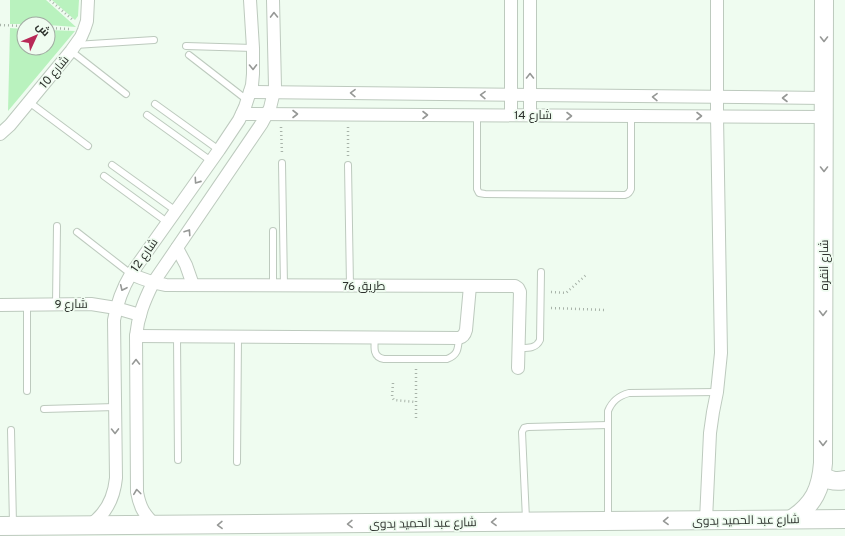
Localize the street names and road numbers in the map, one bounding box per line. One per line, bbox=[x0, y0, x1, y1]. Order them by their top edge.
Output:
street label: شارع 10 bbox=[36, 53, 73, 92]
street label: شارع 14 bbox=[514, 108, 552, 124]
street label: شارع 12 bbox=[127, 235, 162, 276]
street label: شارع انقره bbox=[817, 240, 833, 290]
street label: طريق 76 bbox=[342, 279, 386, 295]
street label: شارع 9 bbox=[54, 297, 88, 313]
street label: شارع عبد الحميد بدوى bbox=[692, 512, 800, 530]
street label: شارع عبد الحميد بدوى bbox=[369, 515, 477, 533]

